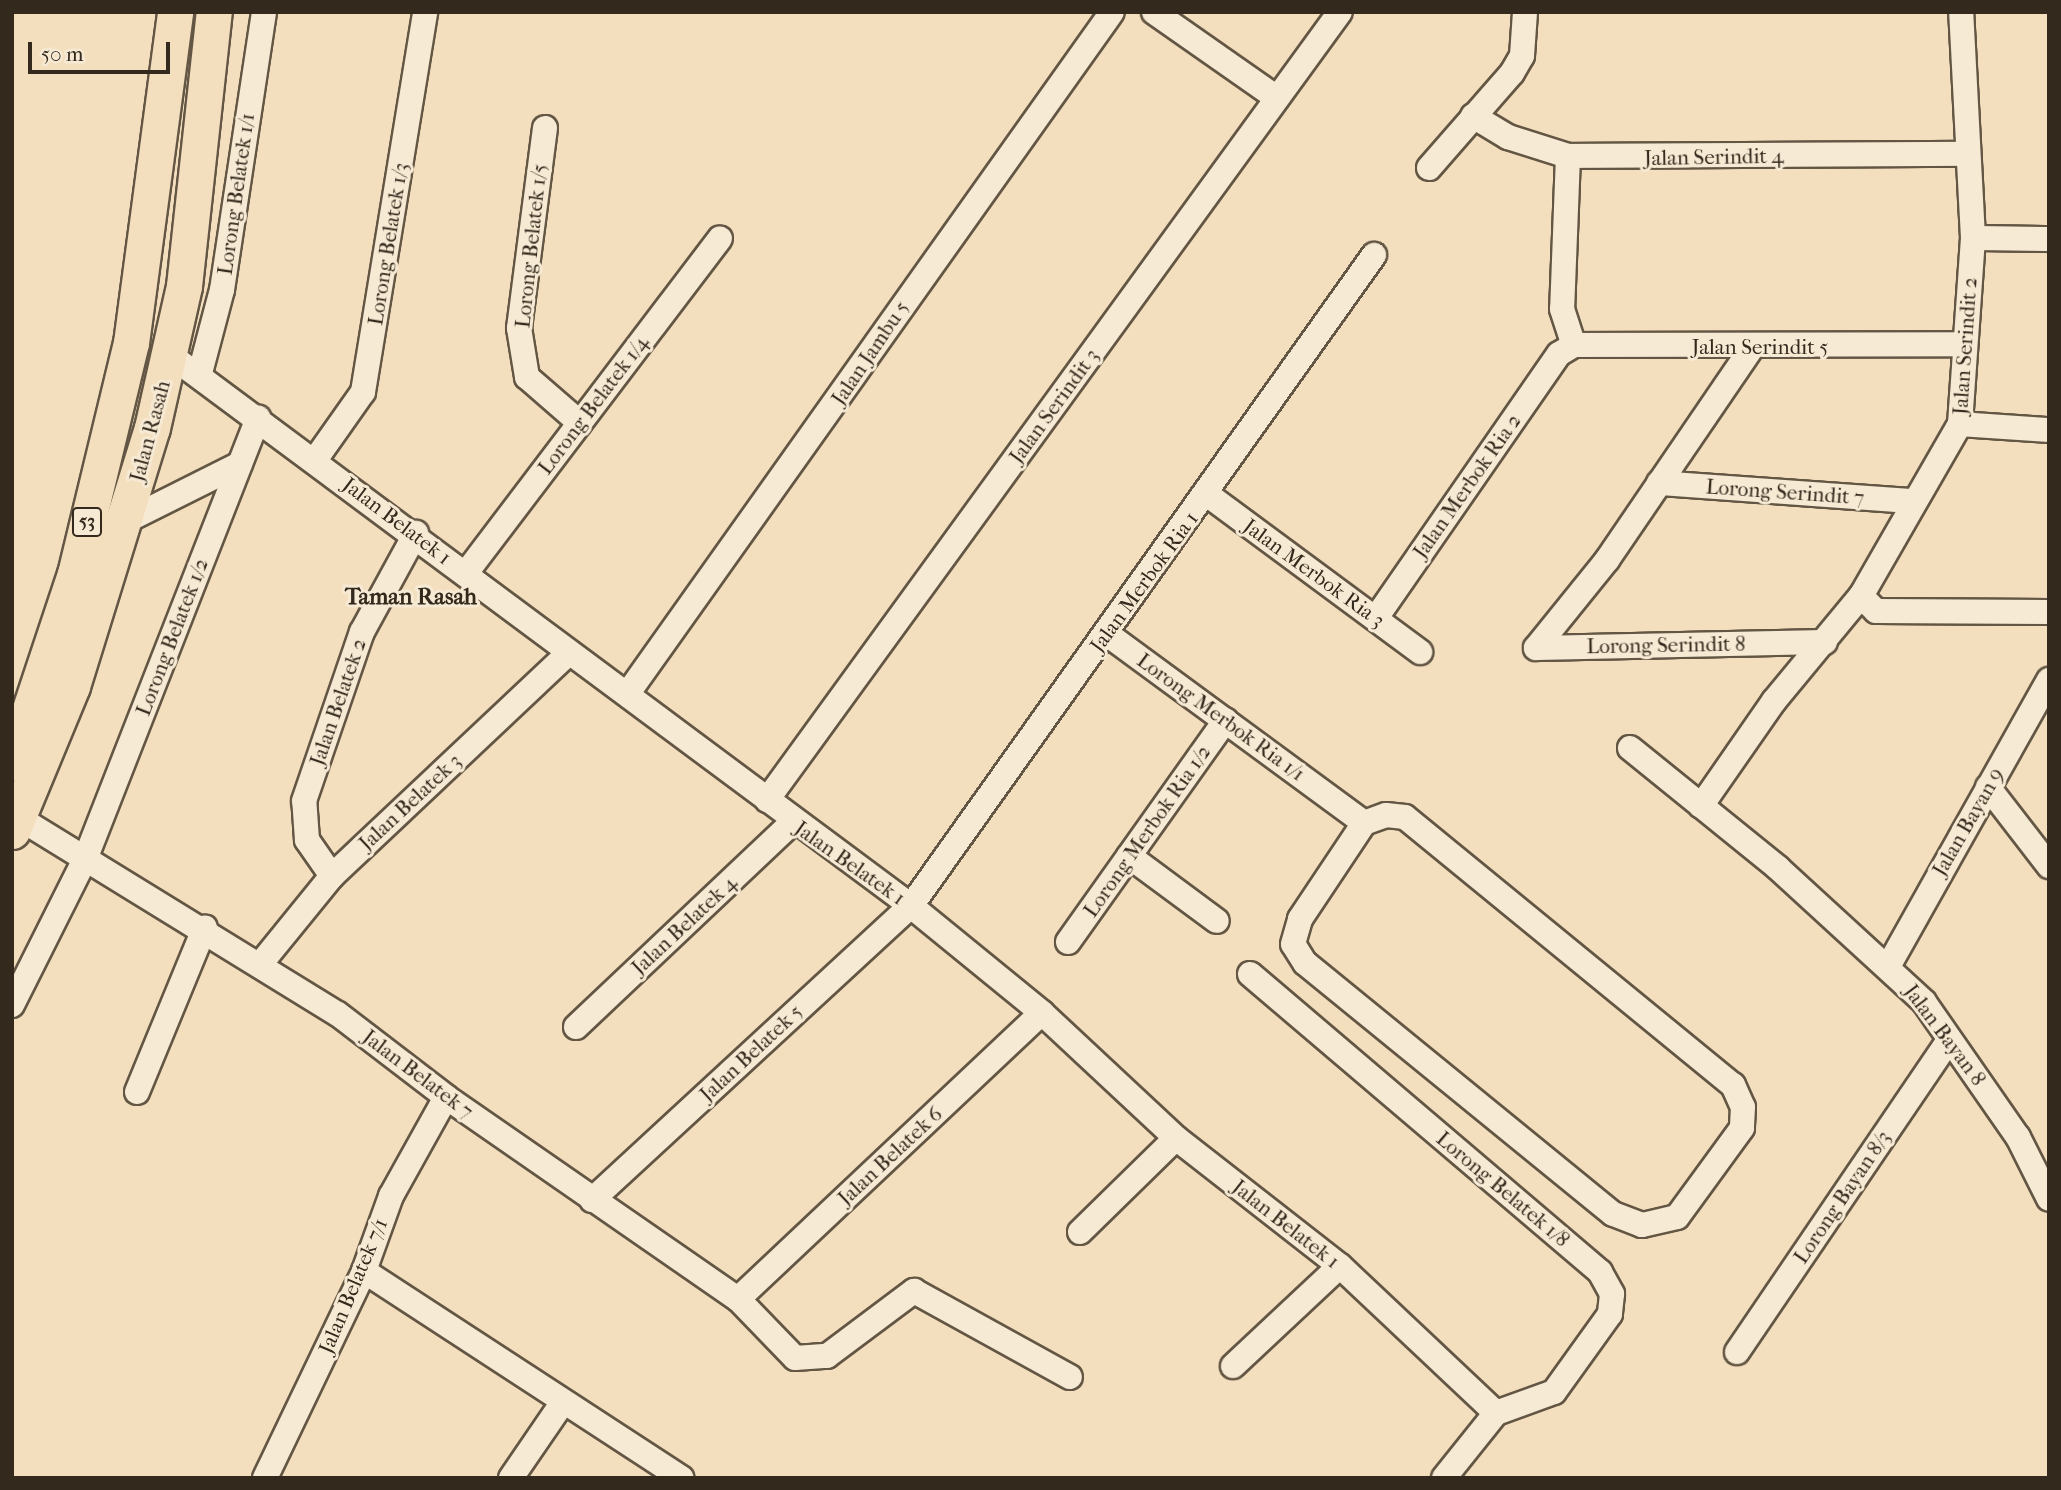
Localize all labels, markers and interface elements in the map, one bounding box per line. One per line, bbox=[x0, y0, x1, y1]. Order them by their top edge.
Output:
scale bar bbox=[32, 28, 173, 72]
text: 50 m bbox=[41, 42, 84, 66]
street label: Lorong Belatek 1/1 bbox=[212, 111, 260, 277]
street label: Jalan Serindit 4 bbox=[1644, 143, 1784, 171]
street label: Lorong Belatek 1/3 bbox=[363, 161, 413, 327]
street label: Lorong Belatek 1/5 bbox=[510, 163, 552, 329]
street label: Jalan Serindit 2 bbox=[1948, 276, 1982, 416]
street label: Jalan Jambu 5 bbox=[826, 296, 914, 410]
street label: Lorong Belatek 1/4 bbox=[533, 331, 653, 479]
street label: Jalan Serindit 5 bbox=[1692, 334, 1828, 360]
street label: Jalan Serindit 3 bbox=[1004, 344, 1104, 468]
street label: Jalan Rasah bbox=[124, 378, 176, 484]
street label: Jalan Merbok Ria 2 bbox=[1408, 409, 1526, 563]
street label: Jalan Belatek 1 bbox=[338, 472, 456, 570]
street label: Lorong Serindit 7 bbox=[1705, 474, 1865, 510]
road number: 53 bbox=[71, 506, 103, 538]
street label: Jalan Merbok Ria 1 bbox=[1085, 507, 1203, 657]
street label: Jalan Merbok Ria 3 bbox=[1238, 513, 1390, 633]
street label: Lorong Belatek 1/2 bbox=[130, 555, 214, 719]
district label: Taman Rasah bbox=[345, 583, 477, 611]
street label: Lorong Serindit 8 bbox=[1586, 631, 1746, 659]
street label: Jalan Belatek 2 bbox=[304, 635, 372, 769]
street label: Lorong Merbok Ria 1/1 bbox=[1132, 648, 1310, 786]
street label: Lorong Merbok Ria 1/2 bbox=[1078, 740, 1216, 922]
street label: Jalan Belatek 3 bbox=[354, 748, 466, 856]
street label: Jalan Bayan 9 bbox=[1927, 763, 2009, 881]
street label: Jalan Belatek 1 bbox=[790, 816, 910, 910]
street label: Jalan Belatek 4 bbox=[626, 870, 742, 980]
street label: Jalan Bayan 8 bbox=[1899, 979, 1991, 1091]
street label: Jalan Belatek 5 bbox=[694, 999, 808, 1107]
street label: Jalan Belatek 7 bbox=[358, 1024, 478, 1124]
street label: Jalan Belatek 6 bbox=[833, 1101, 947, 1211]
street label: Lorong Belatek 1/8 bbox=[1431, 1126, 1575, 1252]
street label: Lorong Bayan 8/3 bbox=[1788, 1126, 1896, 1268]
street label: Jalan Belatek 1 bbox=[1227, 1174, 1345, 1274]
street label: Jalan Belatek 7/1 bbox=[313, 1215, 393, 1357]

